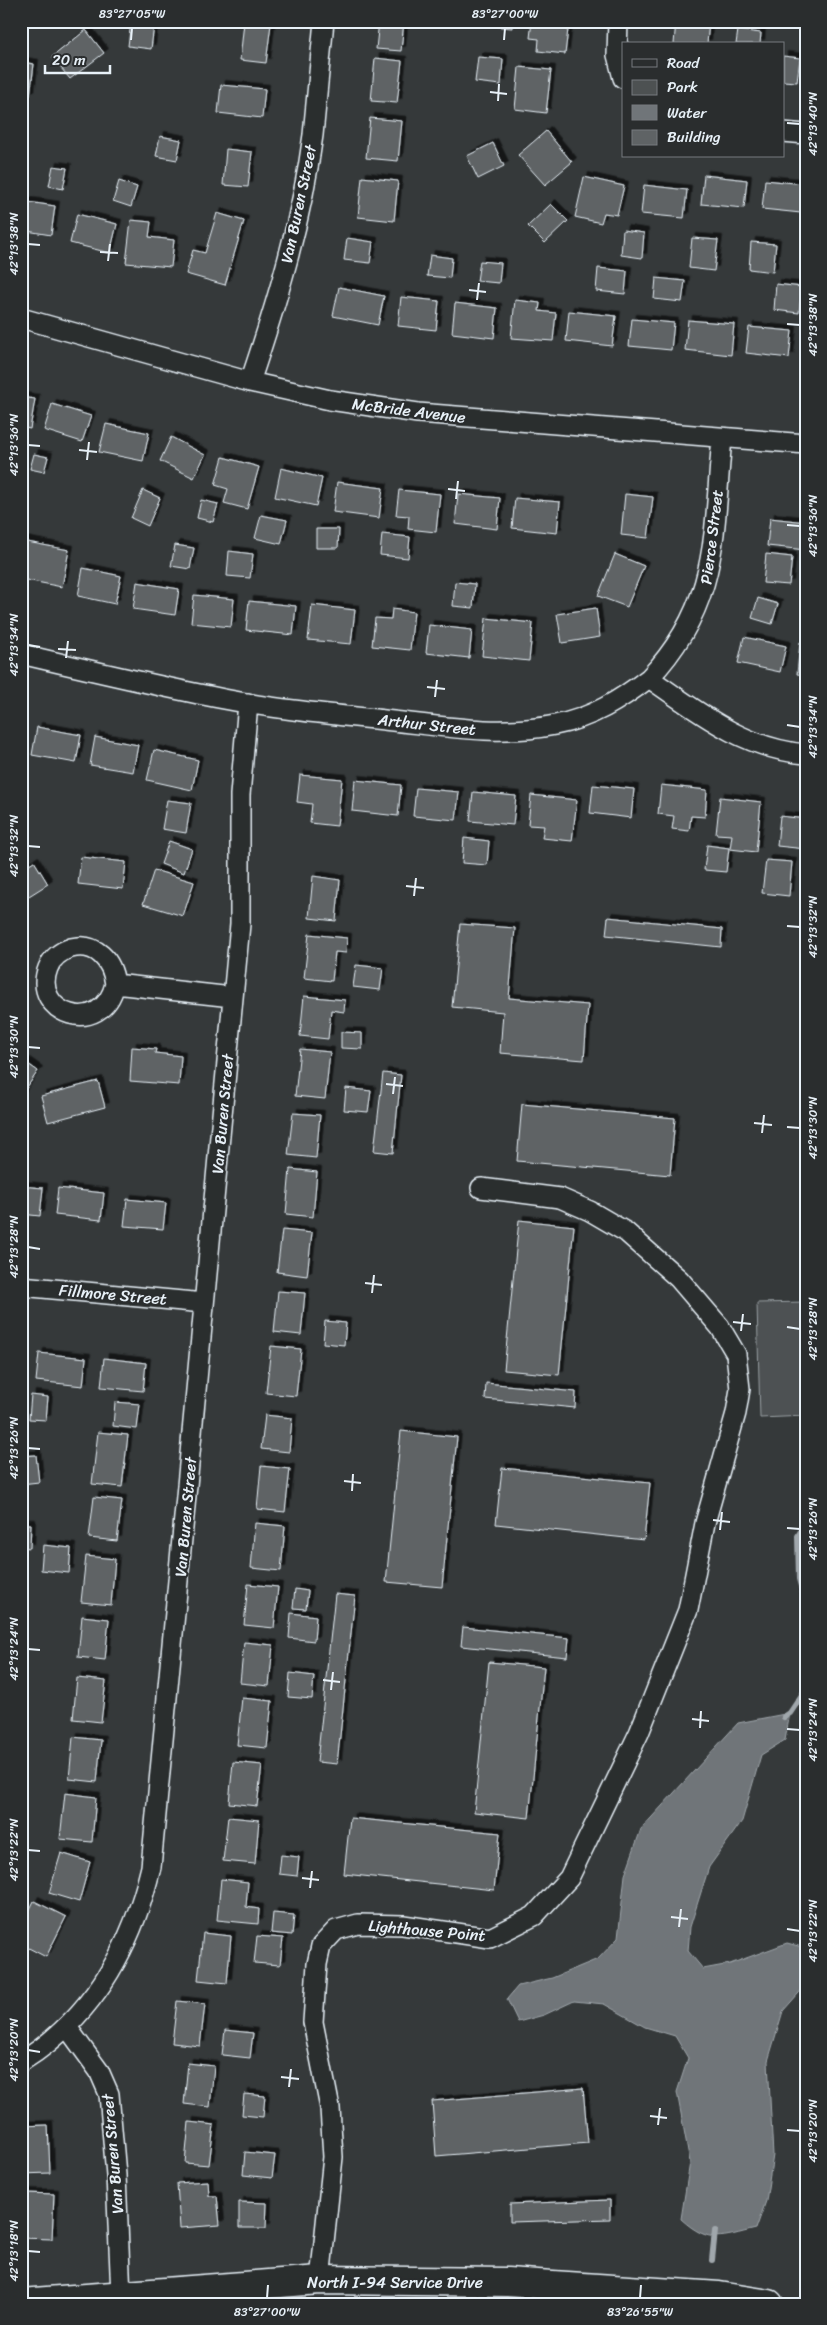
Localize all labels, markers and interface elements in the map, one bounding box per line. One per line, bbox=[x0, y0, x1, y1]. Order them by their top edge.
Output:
text: 83°27'05"W bbox=[99, 3, 166, 25]
text: 83°27'00"W bbox=[472, 3, 539, 25]
scale bar bbox=[45, 42, 110, 74]
legend bbox=[622, 42, 784, 158]
text: 20 m bbox=[52, 47, 86, 73]
text: Road bbox=[667, 50, 700, 76]
text: Park bbox=[667, 74, 698, 100]
text: 42°13'40"N bbox=[802, 91, 824, 156]
text: Water bbox=[667, 100, 707, 126]
text: Building bbox=[667, 124, 721, 150]
street label: Van Buren Street bbox=[272, 142, 325, 266]
text: 42°13'38"N bbox=[3, 212, 25, 275]
text: 42°13'38"N bbox=[802, 293, 824, 356]
street label: McBride Avenue bbox=[351, 389, 467, 432]
text: 42°13'36"N bbox=[3, 413, 25, 476]
street label: Pierce Street bbox=[691, 488, 732, 586]
text: 42°13'36"N bbox=[802, 494, 824, 557]
text: 42°13'34"N bbox=[3, 613, 25, 677]
text: 42°13'34"N bbox=[802, 695, 824, 759]
street label: Arthur Street bbox=[376, 705, 477, 744]
text: 42°13'32"N bbox=[3, 814, 25, 877]
text: 42°13'32"N bbox=[802, 895, 824, 958]
text: 42°13'30"N bbox=[3, 1015, 25, 1079]
street label: Van Buren Street bbox=[203, 1052, 242, 1175]
text: 42°13'30"N bbox=[802, 1096, 824, 1160]
text: 42°13'28"N bbox=[3, 1215, 25, 1279]
street label: Fillmore Street bbox=[58, 1275, 168, 1314]
text: 42°13'28"N bbox=[802, 1297, 824, 1361]
text: 42°13'26"N bbox=[3, 1416, 25, 1479]
street label: Van Buren Street bbox=[166, 1455, 205, 1578]
text: 42°13'26"N bbox=[802, 1497, 824, 1560]
text: 42°13'24"N bbox=[3, 1617, 25, 1681]
text: 42°13'24"N bbox=[802, 1698, 824, 1762]
text: 42°13'22"N bbox=[3, 1818, 25, 1881]
text: 42°13'22"N bbox=[802, 1899, 824, 1962]
street label: Lighthouse Point bbox=[367, 1911, 487, 1950]
text: 42°13'20"N bbox=[3, 2018, 25, 2082]
street label: Van Buren Street bbox=[93, 2092, 132, 2215]
text: 42°13'20"N bbox=[802, 2099, 824, 2163]
text: 42°13'18"N bbox=[3, 2220, 25, 2282]
street label: North I-94 Service Drive bbox=[307, 2268, 483, 2297]
text: 83°27'00"W bbox=[234, 2301, 301, 2323]
text: 83°26'55"W bbox=[607, 2301, 674, 2323]

